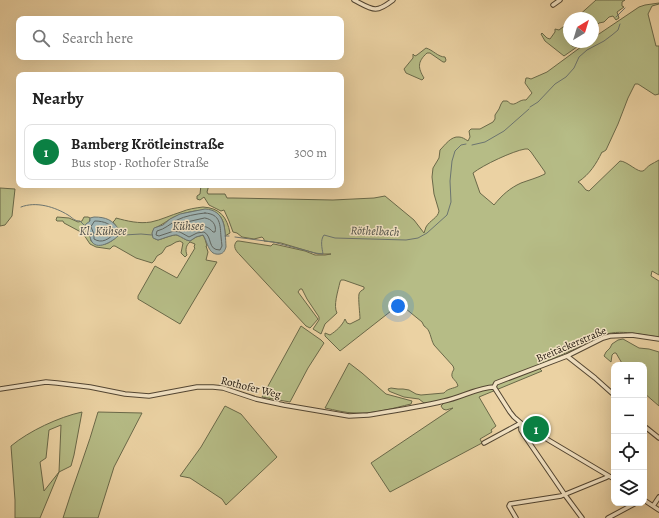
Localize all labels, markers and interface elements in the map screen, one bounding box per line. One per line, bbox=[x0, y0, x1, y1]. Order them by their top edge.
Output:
north arrow bbox=[563, 12, 599, 48]
search box bbox=[16, 16, 344, 60]
icon: search bbox=[30, 27, 52, 49]
text: Search here bbox=[62, 28, 133, 48]
text: Nearby bbox=[32, 87, 83, 110]
text: Bamberg Krötleinstraße bbox=[71, 134, 224, 154]
text: 1 bbox=[44, 144, 48, 161]
text: 300 m bbox=[294, 144, 327, 161]
text: Bus stop · Rothofer Straße bbox=[71, 154, 209, 171]
water label: Kühsee bbox=[172, 218, 204, 234]
water label: Röthelbach bbox=[350, 222, 400, 240]
water label: Kl. Kühsee bbox=[79, 223, 127, 239]
your location bbox=[388, 296, 408, 316]
street label: Breitäckerstraße bbox=[534, 323, 609, 366]
map controls bbox=[611, 362, 647, 506]
button: + bbox=[611, 362, 647, 398]
street label: Rothofer Weg bbox=[219, 373, 283, 402]
button: − bbox=[611, 398, 647, 434]
pin: 1 bbox=[523, 414, 549, 444]
button: locate bbox=[611, 434, 647, 470]
button: layers bbox=[611, 470, 647, 506]

